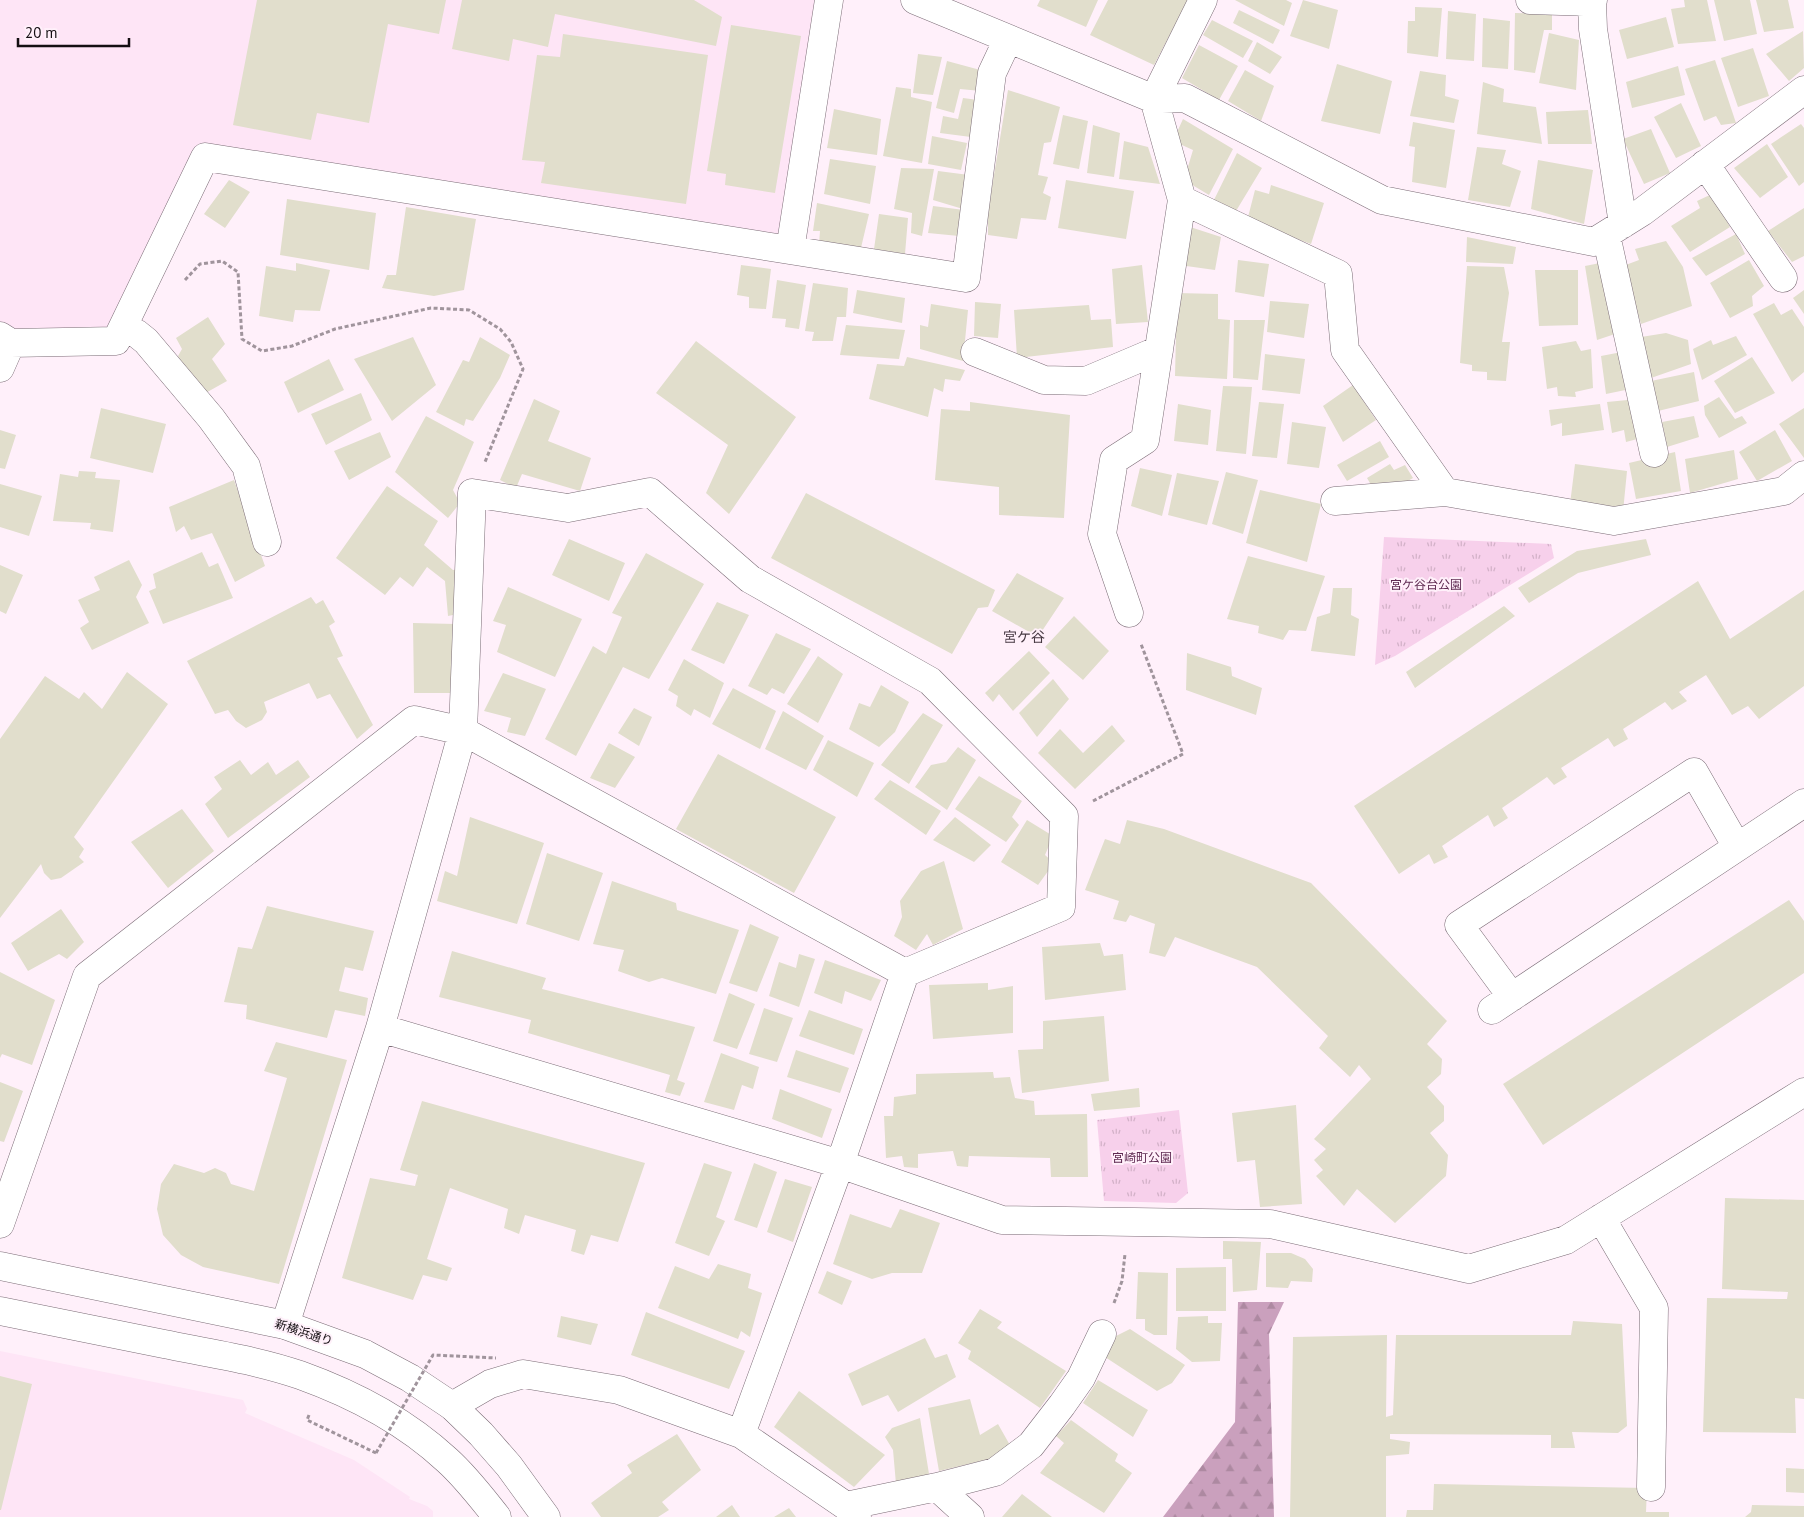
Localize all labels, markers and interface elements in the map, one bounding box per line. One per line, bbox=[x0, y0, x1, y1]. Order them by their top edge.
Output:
scale bar bbox=[18, 15, 129, 47]
text: 20 m bbox=[25, 23, 58, 42]
park label: 宮ケ谷台公園 bbox=[1390, 577, 1462, 592]
district label: 宮ケ谷 bbox=[1003, 628, 1045, 646]
park label: 宮崎町公園 bbox=[1112, 1150, 1172, 1165]
street label: 新横浜通り bbox=[273, 1316, 335, 1348]

